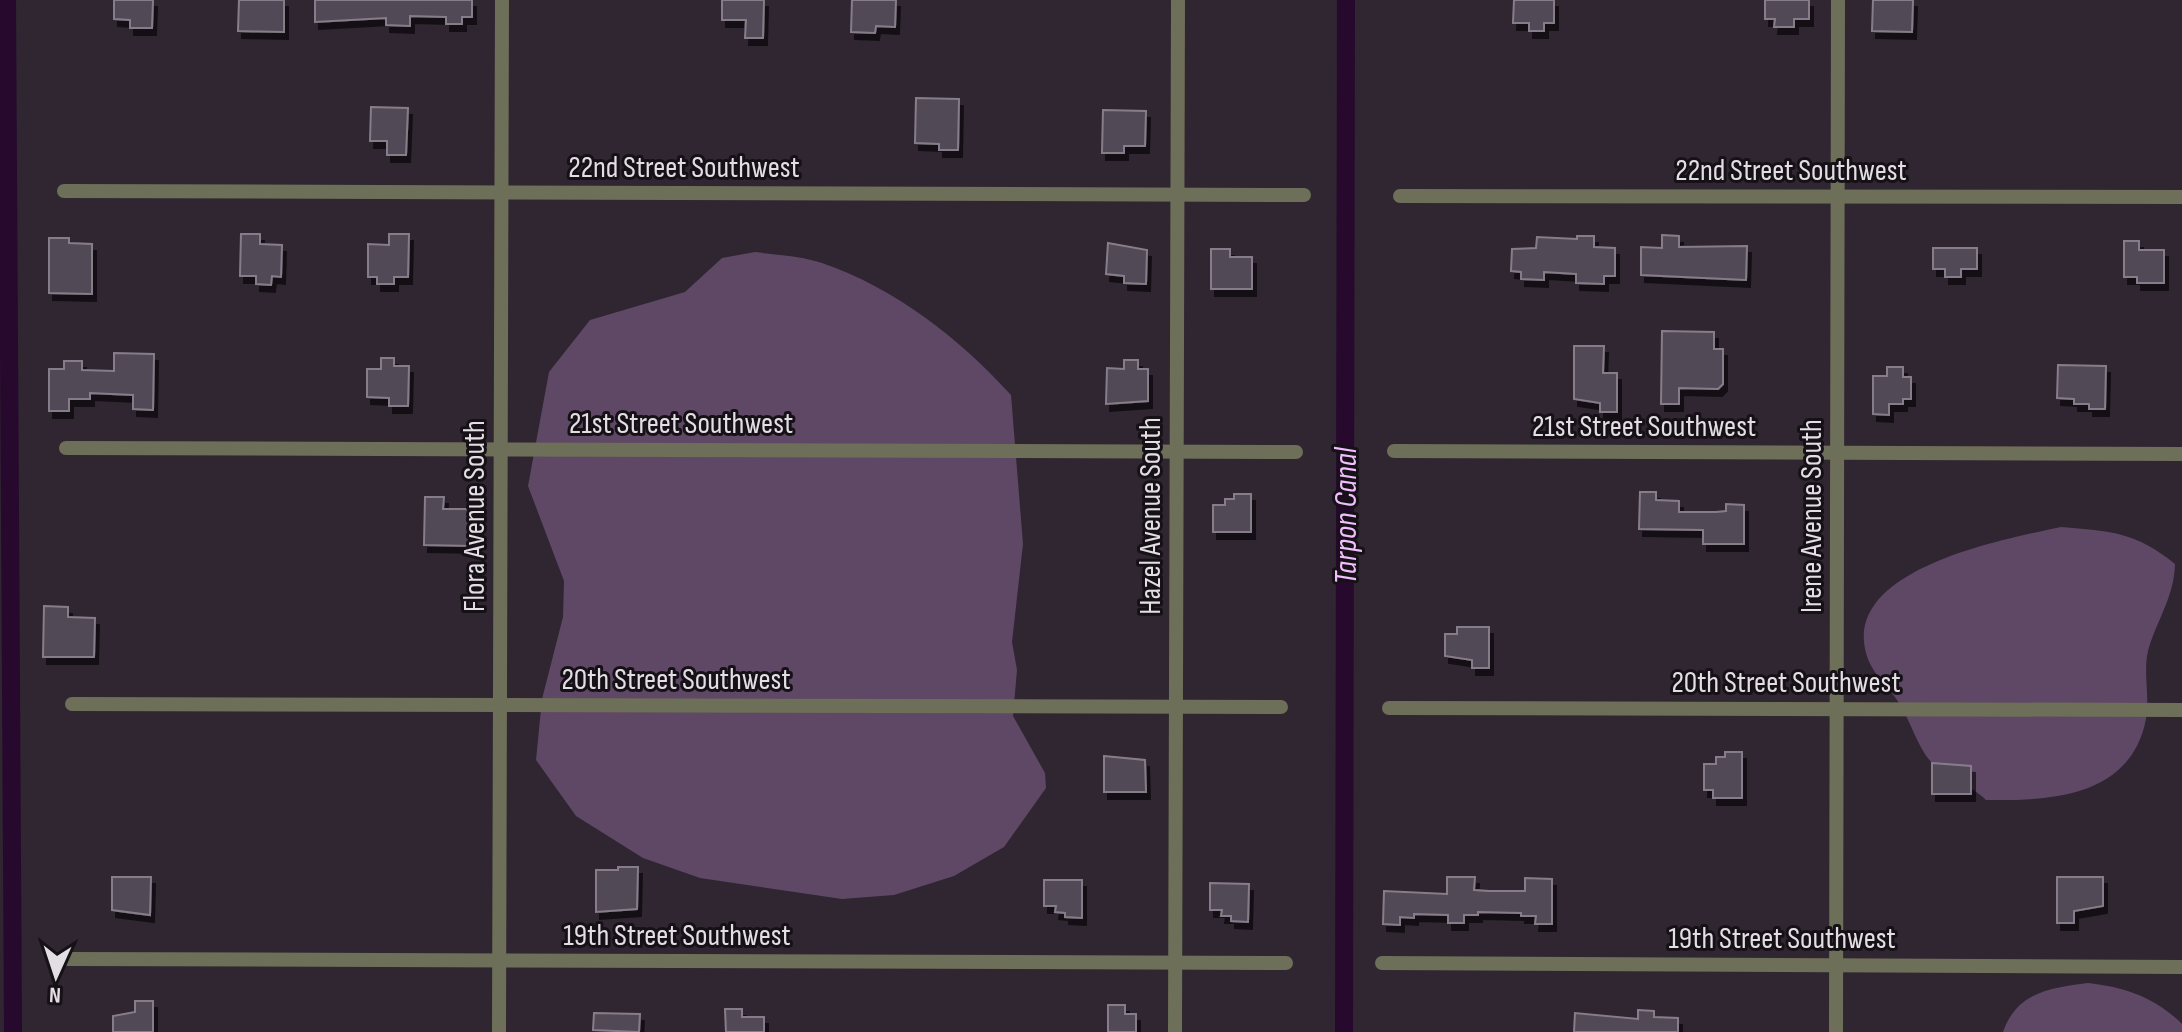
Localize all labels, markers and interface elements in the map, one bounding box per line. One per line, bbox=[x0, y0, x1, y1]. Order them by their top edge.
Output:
street label: 22nd Street Southwest bbox=[568, 150, 800, 186]
street label: 22nd Street Southwest bbox=[1675, 153, 1907, 189]
street label: 21st Street Southwest bbox=[569, 406, 793, 442]
street label: 21st Street Southwest bbox=[1532, 409, 1756, 445]
street label: Hazel Avenue South bbox=[1133, 417, 1169, 615]
street label: Irene Avenue South bbox=[1794, 419, 1830, 613]
street label: Flora Avenue South bbox=[457, 420, 493, 612]
water label: Tarpon Canal bbox=[1327, 446, 1366, 585]
street label: 20th Street Southwest bbox=[561, 662, 791, 698]
street label: 20th Street Southwest bbox=[1671, 665, 1901, 701]
street label: 19th Street Southwest bbox=[563, 918, 791, 954]
street label: 19th Street Southwest bbox=[1668, 921, 1896, 957]
north arrow bbox=[16, 936, 96, 1016]
text: N bbox=[48, 981, 62, 1008]

